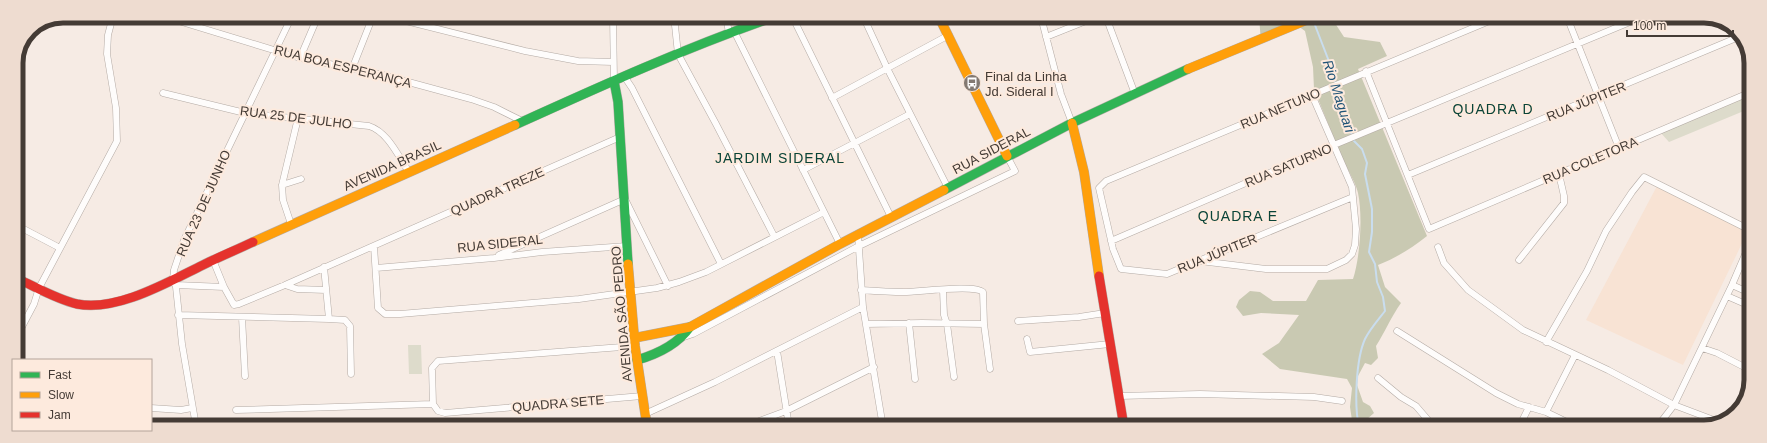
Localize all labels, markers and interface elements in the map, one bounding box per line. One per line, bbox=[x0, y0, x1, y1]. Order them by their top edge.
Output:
scale bar bbox=[1627, 12, 1733, 38]
text: 100 m bbox=[1633, 19, 1666, 33]
street label: RUA BOA ESPERANÇA bbox=[273, 42, 413, 91]
water label: Rio Maguari bbox=[1320, 58, 1359, 135]
place label: Final da Linha Jd. Sideral I bbox=[985, 69, 1067, 99]
bus stop icon: Final da Linha Jd. Sideral I bbox=[962, 73, 982, 93]
street label: RUA JÚPITER bbox=[1544, 79, 1628, 124]
street label: RUA NETUNO bbox=[1238, 85, 1322, 132]
district label: QUADRA D bbox=[1452, 101, 1534, 117]
street label: RUA 25 DE JULHO bbox=[239, 103, 353, 132]
street label: RUA SIDERAL bbox=[950, 124, 1033, 177]
street label: RUA COLETORA bbox=[1540, 134, 1640, 187]
street label: AVENIDA BRASIL bbox=[341, 137, 443, 194]
street label: RUA SATURNO bbox=[1242, 140, 1334, 191]
street label: RUA 23 DE JUNHO bbox=[173, 148, 234, 259]
district label: JARDIM SIDERAL bbox=[715, 150, 845, 166]
street label: QUADRA TREZE bbox=[448, 164, 547, 219]
district label: QUADRA E bbox=[1198, 208, 1278, 224]
street label: RUA JÚPITER bbox=[1175, 231, 1259, 276]
street label: RUA SIDERAL bbox=[457, 232, 544, 255]
street label: AVENIDA SÃO PEDRO bbox=[608, 245, 635, 382]
legend bbox=[12, 359, 152, 431]
text: Fast bbox=[48, 368, 72, 382]
text: Slow bbox=[48, 388, 74, 402]
street label: QUADRA SETE bbox=[511, 392, 605, 415]
text: Jam bbox=[48, 408, 71, 422]

